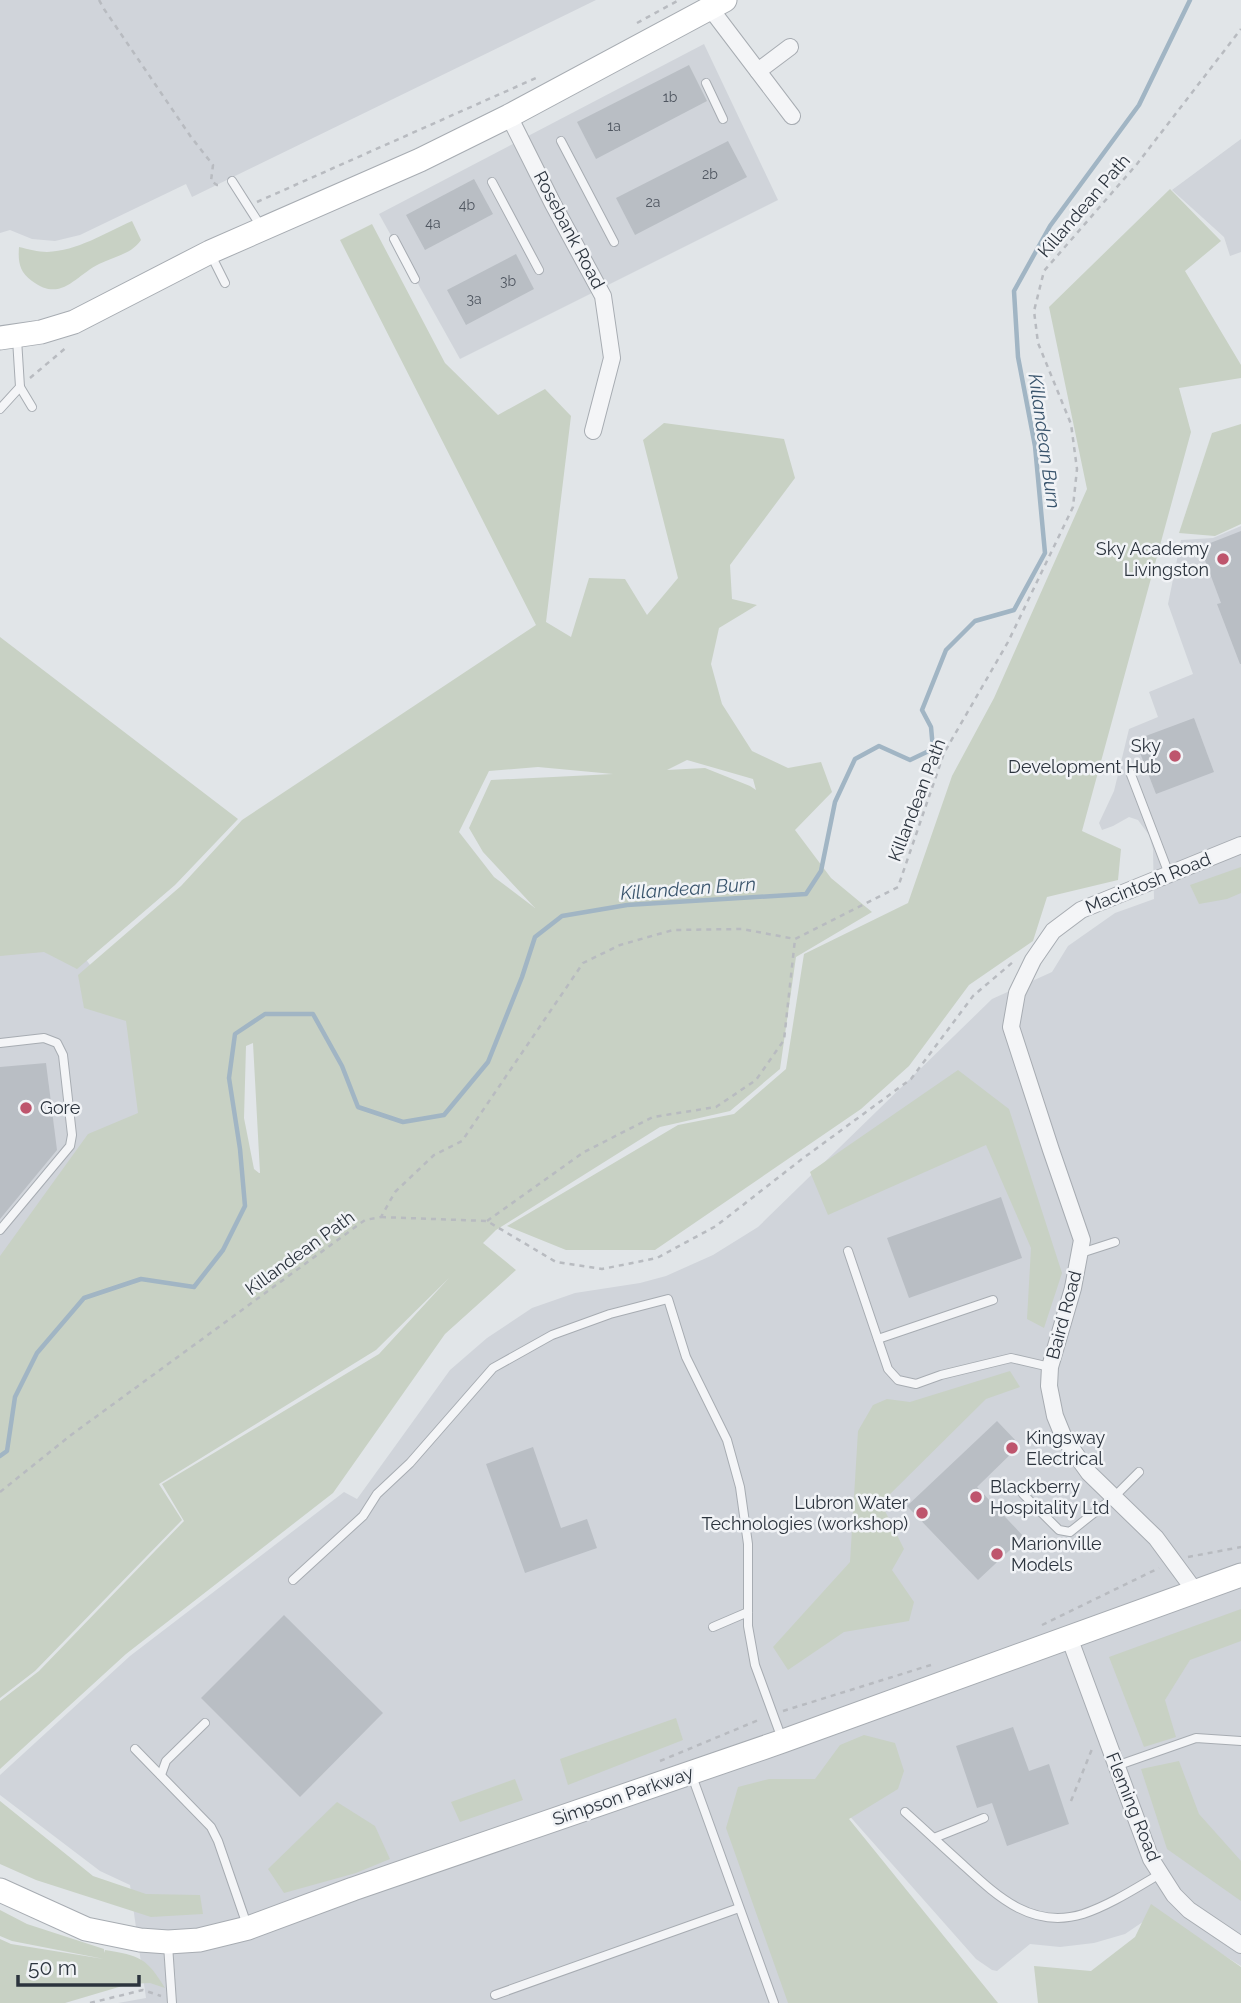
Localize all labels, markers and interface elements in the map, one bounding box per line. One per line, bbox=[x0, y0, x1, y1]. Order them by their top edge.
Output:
house number: 1b bbox=[663, 89, 678, 105]
house number: 1a bbox=[607, 118, 621, 134]
street label: Killandean Path bbox=[1033, 150, 1134, 261]
house number: 2b bbox=[702, 166, 718, 182]
street label: Rosebank Road bbox=[530, 167, 609, 292]
house number: 2a bbox=[646, 194, 660, 210]
house number: 4b bbox=[459, 197, 475, 213]
house number: 4a bbox=[425, 215, 441, 231]
house number: 3b bbox=[500, 273, 516, 289]
house number: 3a bbox=[466, 291, 482, 307]
water label: Killandean Burn bbox=[1025, 372, 1065, 510]
place label: Sky Academy Livingston bbox=[1096, 538, 1209, 580]
marker: Sky Academy Livingston bbox=[1215, 551, 1231, 567]
place label: Sky Development Hub bbox=[1008, 735, 1161, 777]
street label: Killandean Path bbox=[884, 736, 950, 864]
marker: Sky Development Hub bbox=[1167, 748, 1183, 764]
street label: Macintosh Road bbox=[1082, 848, 1214, 917]
water label: Killandean Burn bbox=[619, 872, 757, 904]
place label: Gore bbox=[40, 1097, 81, 1118]
marker: Gore bbox=[18, 1100, 34, 1116]
street label: Killandean Path bbox=[241, 1206, 358, 1299]
street label: Baird Road bbox=[1042, 1268, 1085, 1361]
place label: Kingsway Electrical bbox=[1026, 1427, 1106, 1469]
marker: Kingsway Electrical bbox=[1004, 1440, 1020, 1456]
place label: Blackberry Hospitality Ltd bbox=[990, 1476, 1110, 1518]
marker: Blackberry Hospitality Ltd bbox=[968, 1489, 984, 1505]
place label: Lubron Water Technologies (workshop) bbox=[702, 1492, 909, 1534]
marker: Lubron Water Technologies (workshop) bbox=[914, 1505, 930, 1521]
place label: Marionville Models bbox=[1011, 1533, 1102, 1575]
marker: Marionville Models bbox=[989, 1546, 1005, 1562]
street label: Fleming Road bbox=[1102, 1749, 1165, 1864]
street label: Simpson Parkway bbox=[550, 1762, 696, 1829]
scale bar bbox=[18, 1944, 138, 1988]
text: 50 m bbox=[28, 1955, 77, 1980]

